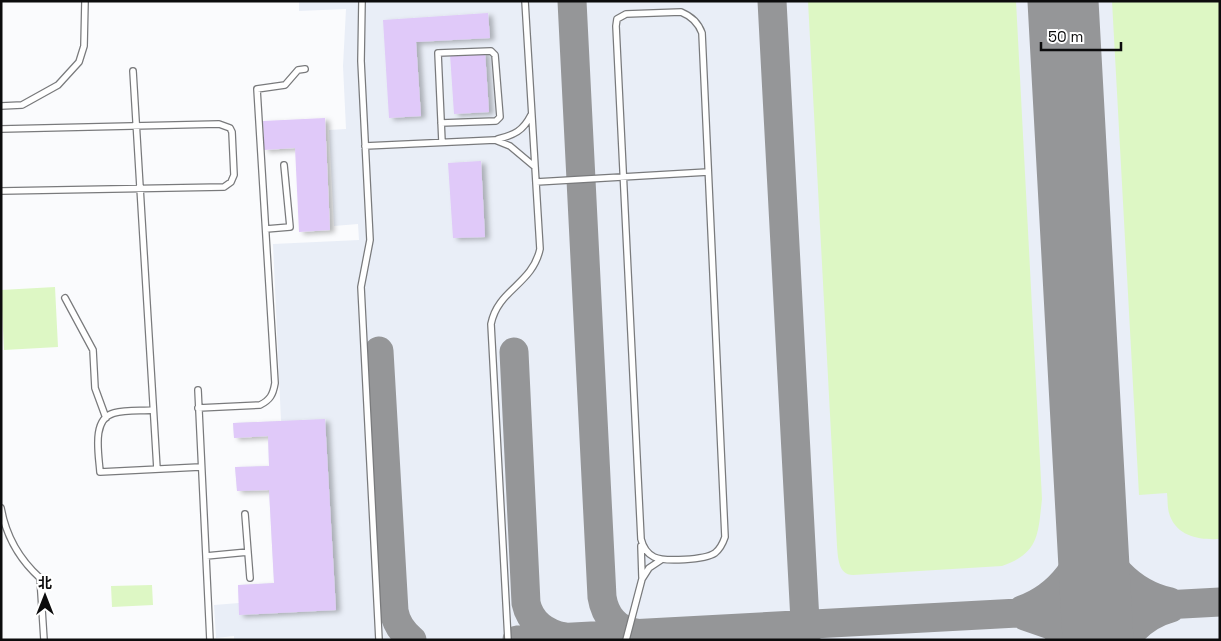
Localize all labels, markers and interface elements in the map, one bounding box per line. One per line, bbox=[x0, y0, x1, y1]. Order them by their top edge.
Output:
scale bar bbox=[1041, 20, 1121, 52]
text: 50 m bbox=[1048, 27, 1083, 46]
north arrow bbox=[20, 571, 70, 621]
text: 北 bbox=[38, 574, 52, 592]

